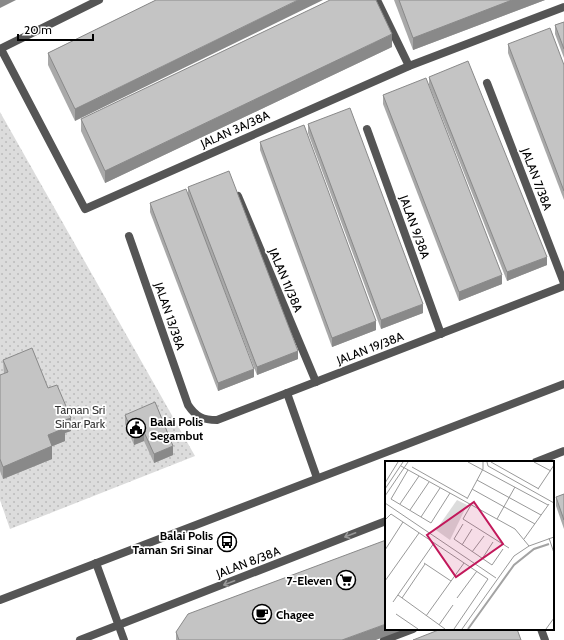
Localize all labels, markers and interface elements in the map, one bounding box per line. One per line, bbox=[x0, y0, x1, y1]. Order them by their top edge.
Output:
scale bar bbox=[18, 16, 93, 42]
text: 20 m bbox=[24, 22, 52, 37]
street label: JALAN 3A/38A bbox=[197, 107, 272, 151]
street label: JALAN 7/38A bbox=[518, 145, 556, 213]
street label: JALAN 9/38A bbox=[396, 192, 434, 261]
street label: JALAN 11/38A bbox=[265, 245, 306, 315]
street label: JALAN 13/38A bbox=[151, 279, 189, 352]
street label: JALAN 19/38A bbox=[334, 328, 406, 368]
park label: Taman Sri Sinar Park bbox=[55, 402, 106, 431]
place label: Balai Polis Segambut bbox=[150, 414, 203, 443]
public building icon: Balai Polis Segambut bbox=[125, 417, 147, 439]
inset map bbox=[385, 461, 554, 630]
place label: Balai Polis Taman Sri Sinar bbox=[133, 528, 213, 557]
bus stop icon: Balai Polis Taman Sri Sinar bbox=[216, 531, 238, 553]
one-way arrow bbox=[344, 532, 356, 540]
street label: JALAN 8/38A bbox=[213, 543, 283, 581]
supermarket icon: 7-Eleven bbox=[335, 569, 357, 591]
place label: 7-Eleven bbox=[286, 573, 332, 588]
one-way arrow bbox=[223, 579, 235, 587]
cafe icon: Chagee bbox=[251, 603, 273, 625]
place label: Chagee bbox=[276, 607, 314, 622]

